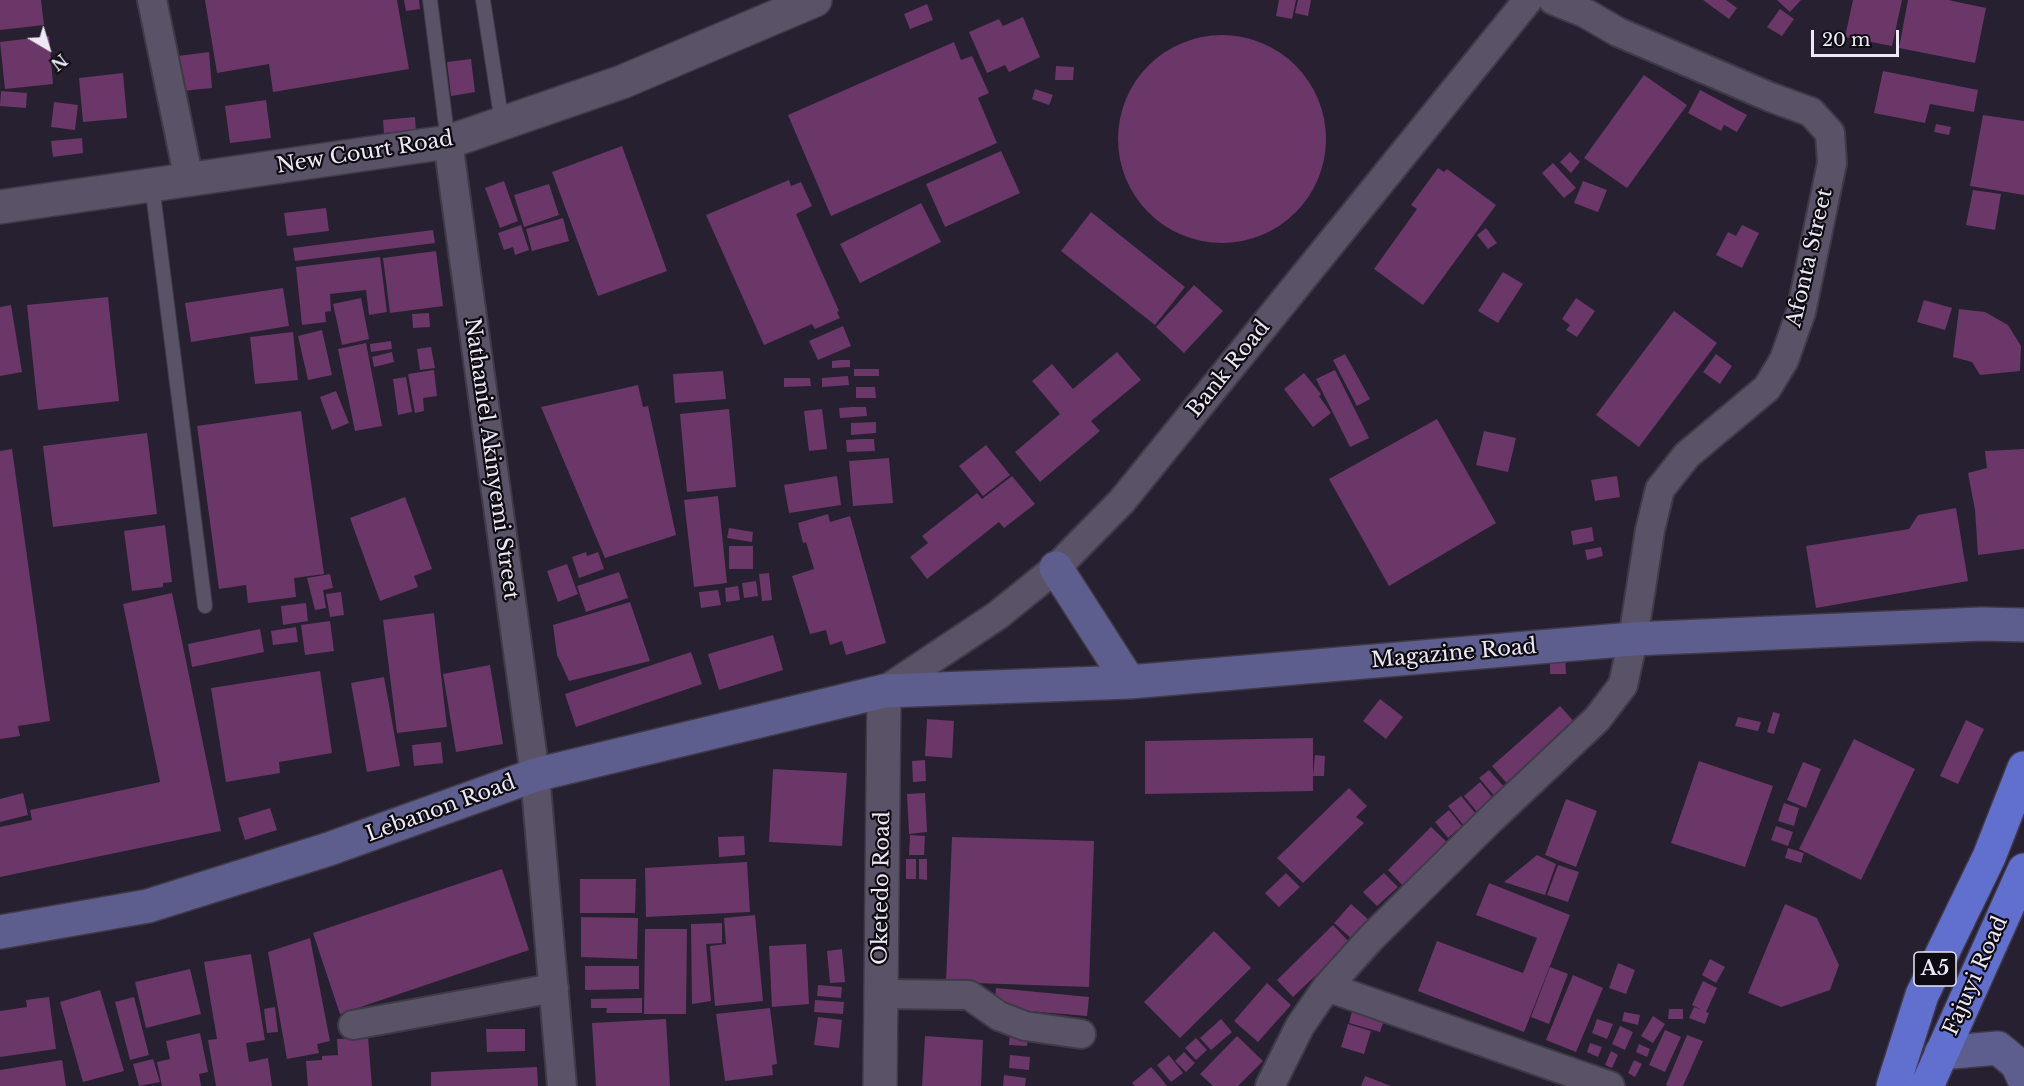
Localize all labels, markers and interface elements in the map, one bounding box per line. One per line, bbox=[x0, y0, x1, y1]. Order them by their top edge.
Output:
north arrow bbox=[18, 18, 78, 78]
scale bar bbox=[1814, 18, 1902, 56]
text: 20 m bbox=[1822, 29, 1870, 51]
text: N bbox=[47, 50, 71, 75]
street label: New Court Road bbox=[275, 127, 455, 179]
street label: Afonta Street bbox=[1782, 186, 1838, 330]
street label: Nathaniel Akinyemi Street bbox=[459, 316, 523, 602]
street label: Bank Road bbox=[1182, 316, 1276, 422]
street label: Magazine Road bbox=[1370, 634, 1538, 674]
street label: Lebanon Road bbox=[363, 770, 519, 848]
street label: Oketedo Road bbox=[868, 811, 896, 965]
street label: Fajuyi Road bbox=[1938, 912, 2014, 1040]
road number: A5 bbox=[1914, 952, 1956, 986]

